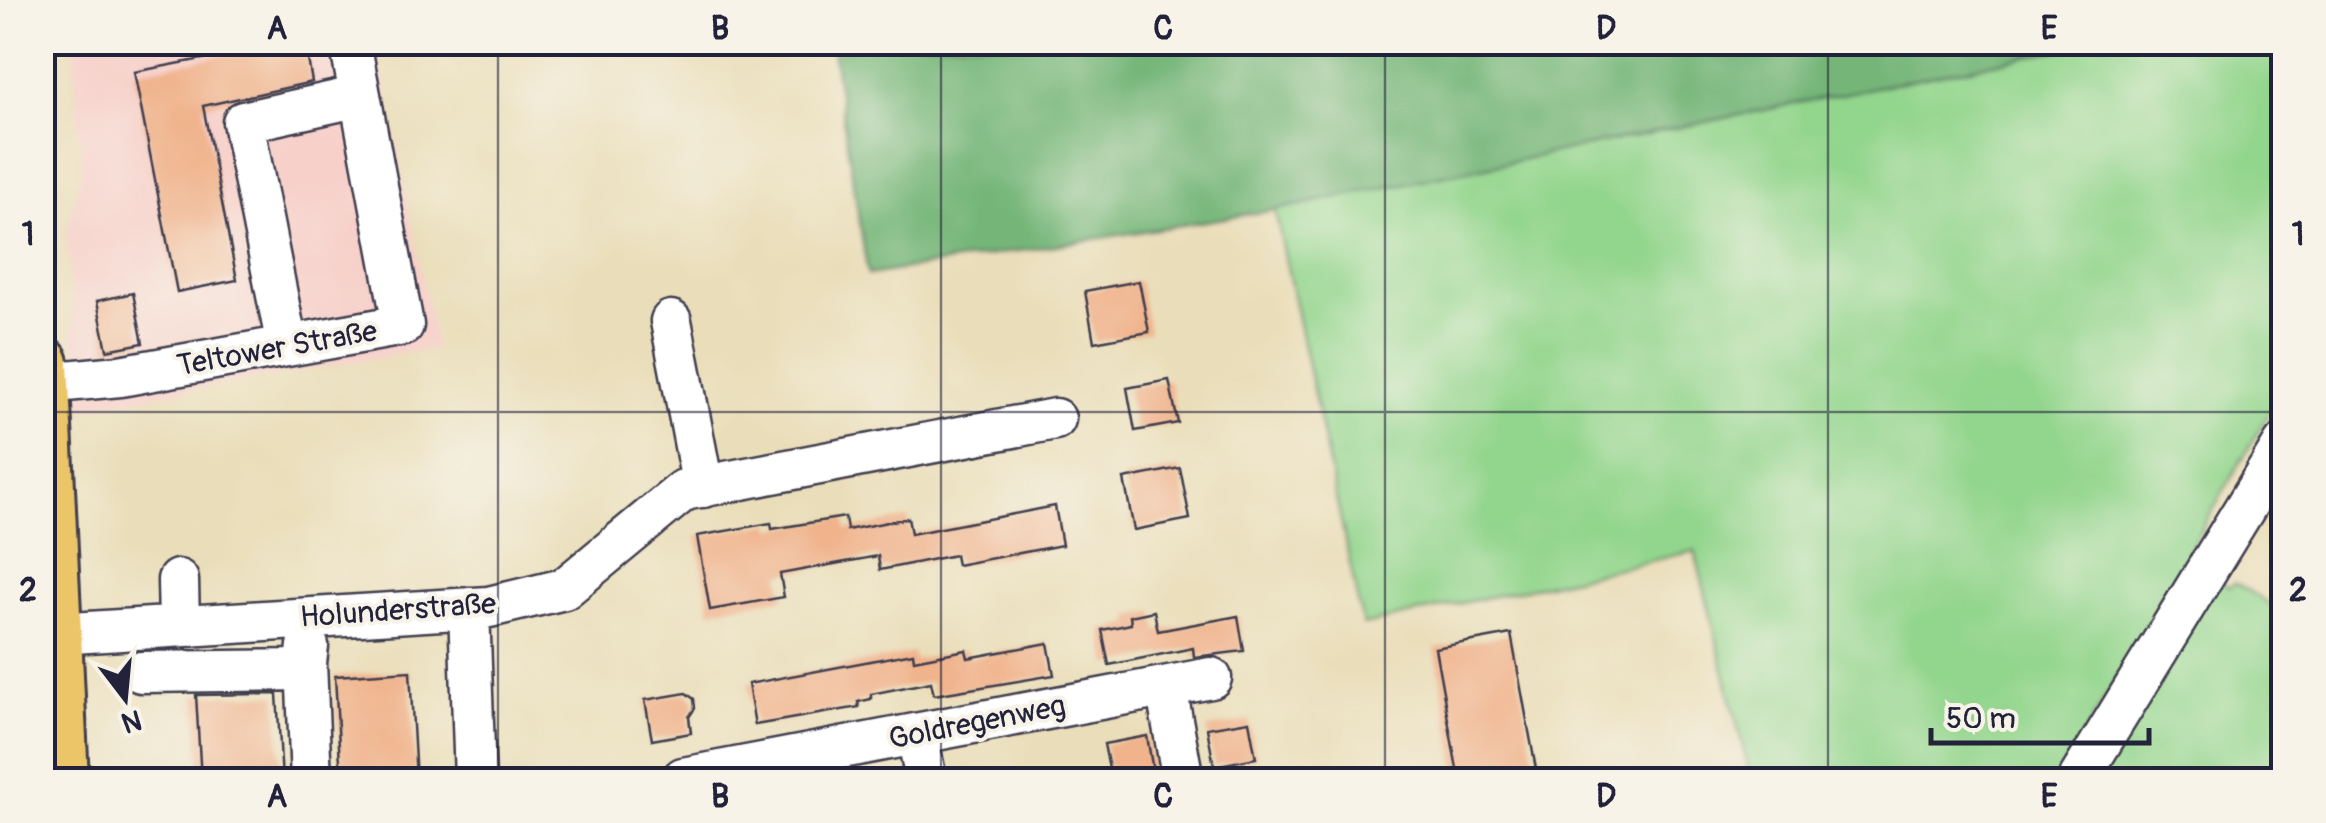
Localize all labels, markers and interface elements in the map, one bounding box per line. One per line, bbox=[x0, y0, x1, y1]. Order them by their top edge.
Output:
text: A bbox=[267, 9, 288, 49]
text: B bbox=[711, 9, 729, 49]
text: C bbox=[1153, 9, 1173, 49]
text: D bbox=[1596, 9, 1616, 49]
text: E bbox=[2041, 9, 2058, 49]
text: 1 bbox=[22, 215, 34, 255]
text: 1 bbox=[2292, 215, 2304, 255]
street label: Teltower Straße bbox=[174, 313, 380, 384]
text: 2 bbox=[19, 571, 37, 611]
text: 2 bbox=[2289, 571, 2307, 611]
street label: Holunderstraße bbox=[299, 585, 497, 636]
north arrow bbox=[75, 648, 175, 748]
scale bar bbox=[1931, 683, 2148, 745]
street label: Goldregenweg bbox=[886, 687, 1069, 758]
text: 50 m bbox=[1946, 700, 2016, 737]
text: N bbox=[118, 701, 145, 740]
text: A bbox=[267, 777, 288, 817]
text: B bbox=[711, 777, 729, 817]
text: C bbox=[1153, 777, 1173, 817]
text: D bbox=[1596, 777, 1616, 817]
text: E bbox=[2041, 777, 2058, 817]

